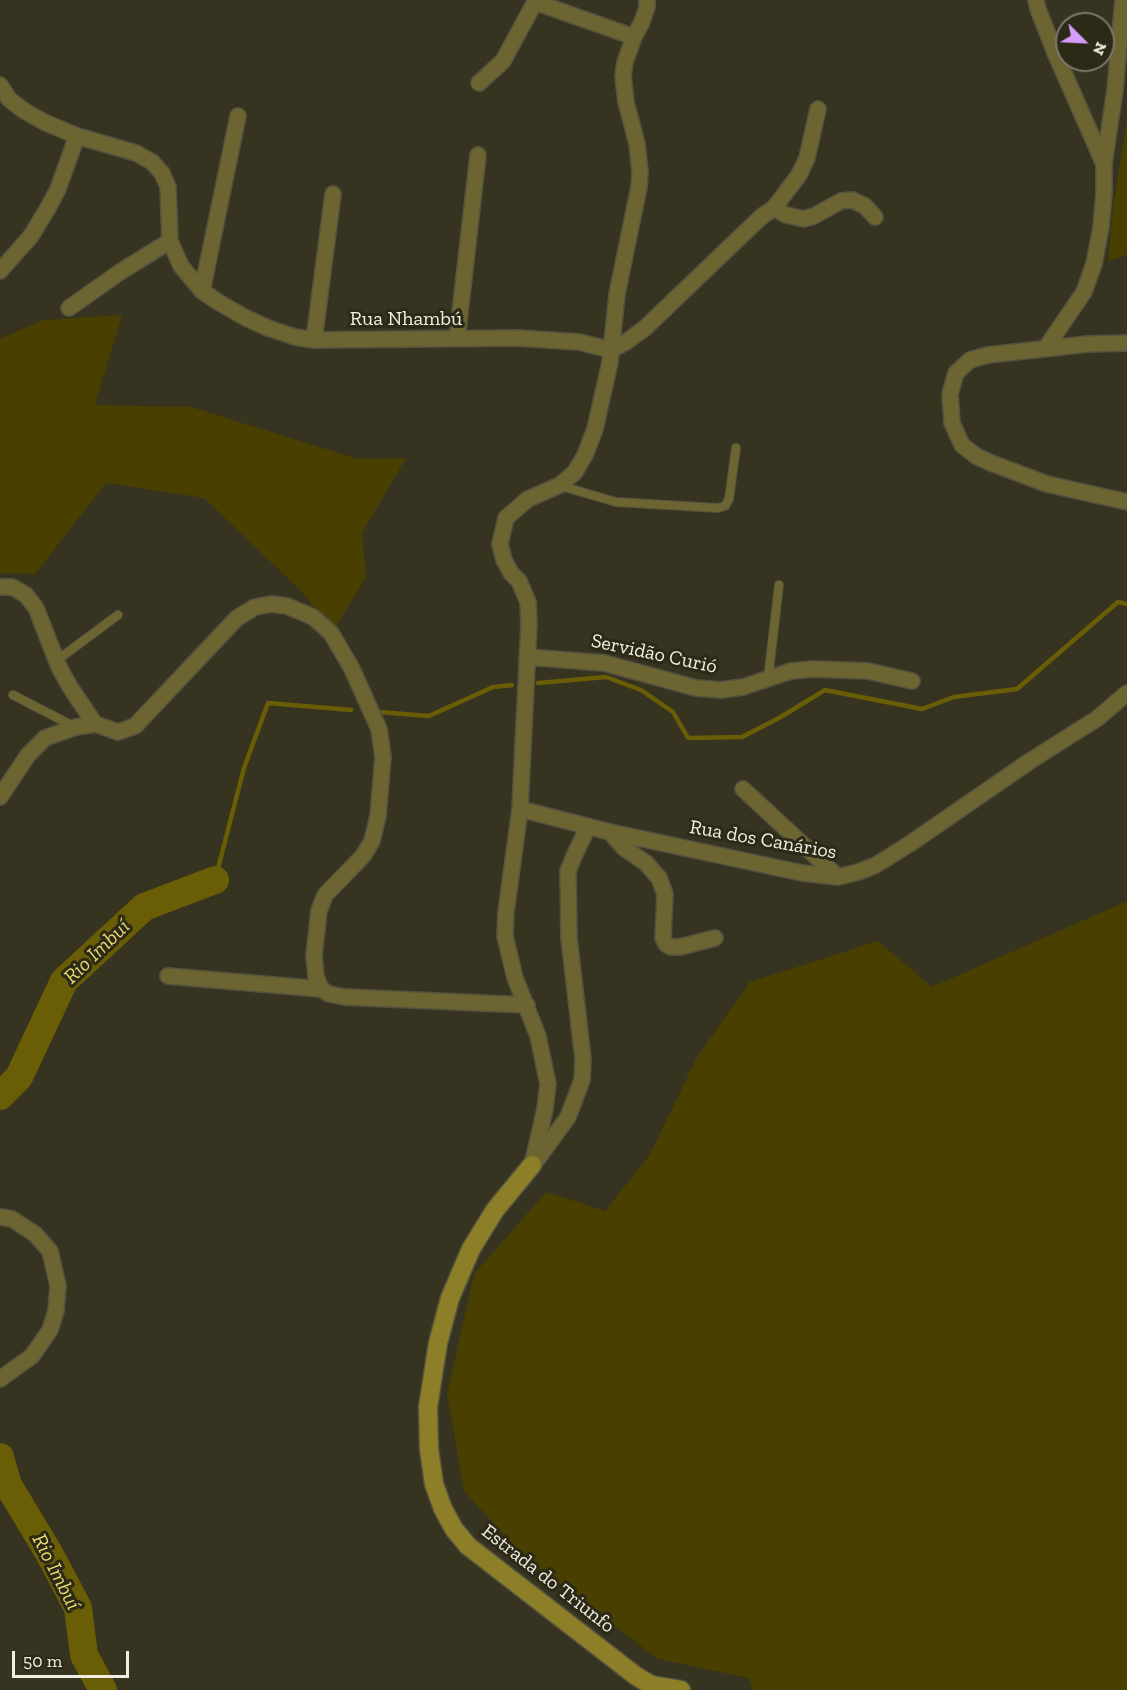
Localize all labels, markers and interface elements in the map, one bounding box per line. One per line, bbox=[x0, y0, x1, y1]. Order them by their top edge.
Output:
north arrow bbox=[1055, 12, 1115, 72]
text: N bbox=[1089, 39, 1111, 58]
street label: Rua Nhambú bbox=[350, 307, 462, 331]
street label: Servidão Curió bbox=[589, 629, 719, 679]
street label: Rua dos Canários bbox=[688, 815, 838, 865]
water label: Rio Imbuí bbox=[59, 914, 135, 990]
street label: Estrada do Triunfo bbox=[477, 1520, 619, 1638]
water label: Rio Imbuí bbox=[26, 1530, 86, 1614]
scale bar bbox=[15, 1639, 132, 1677]
text: 50 m bbox=[23, 1650, 62, 1672]

